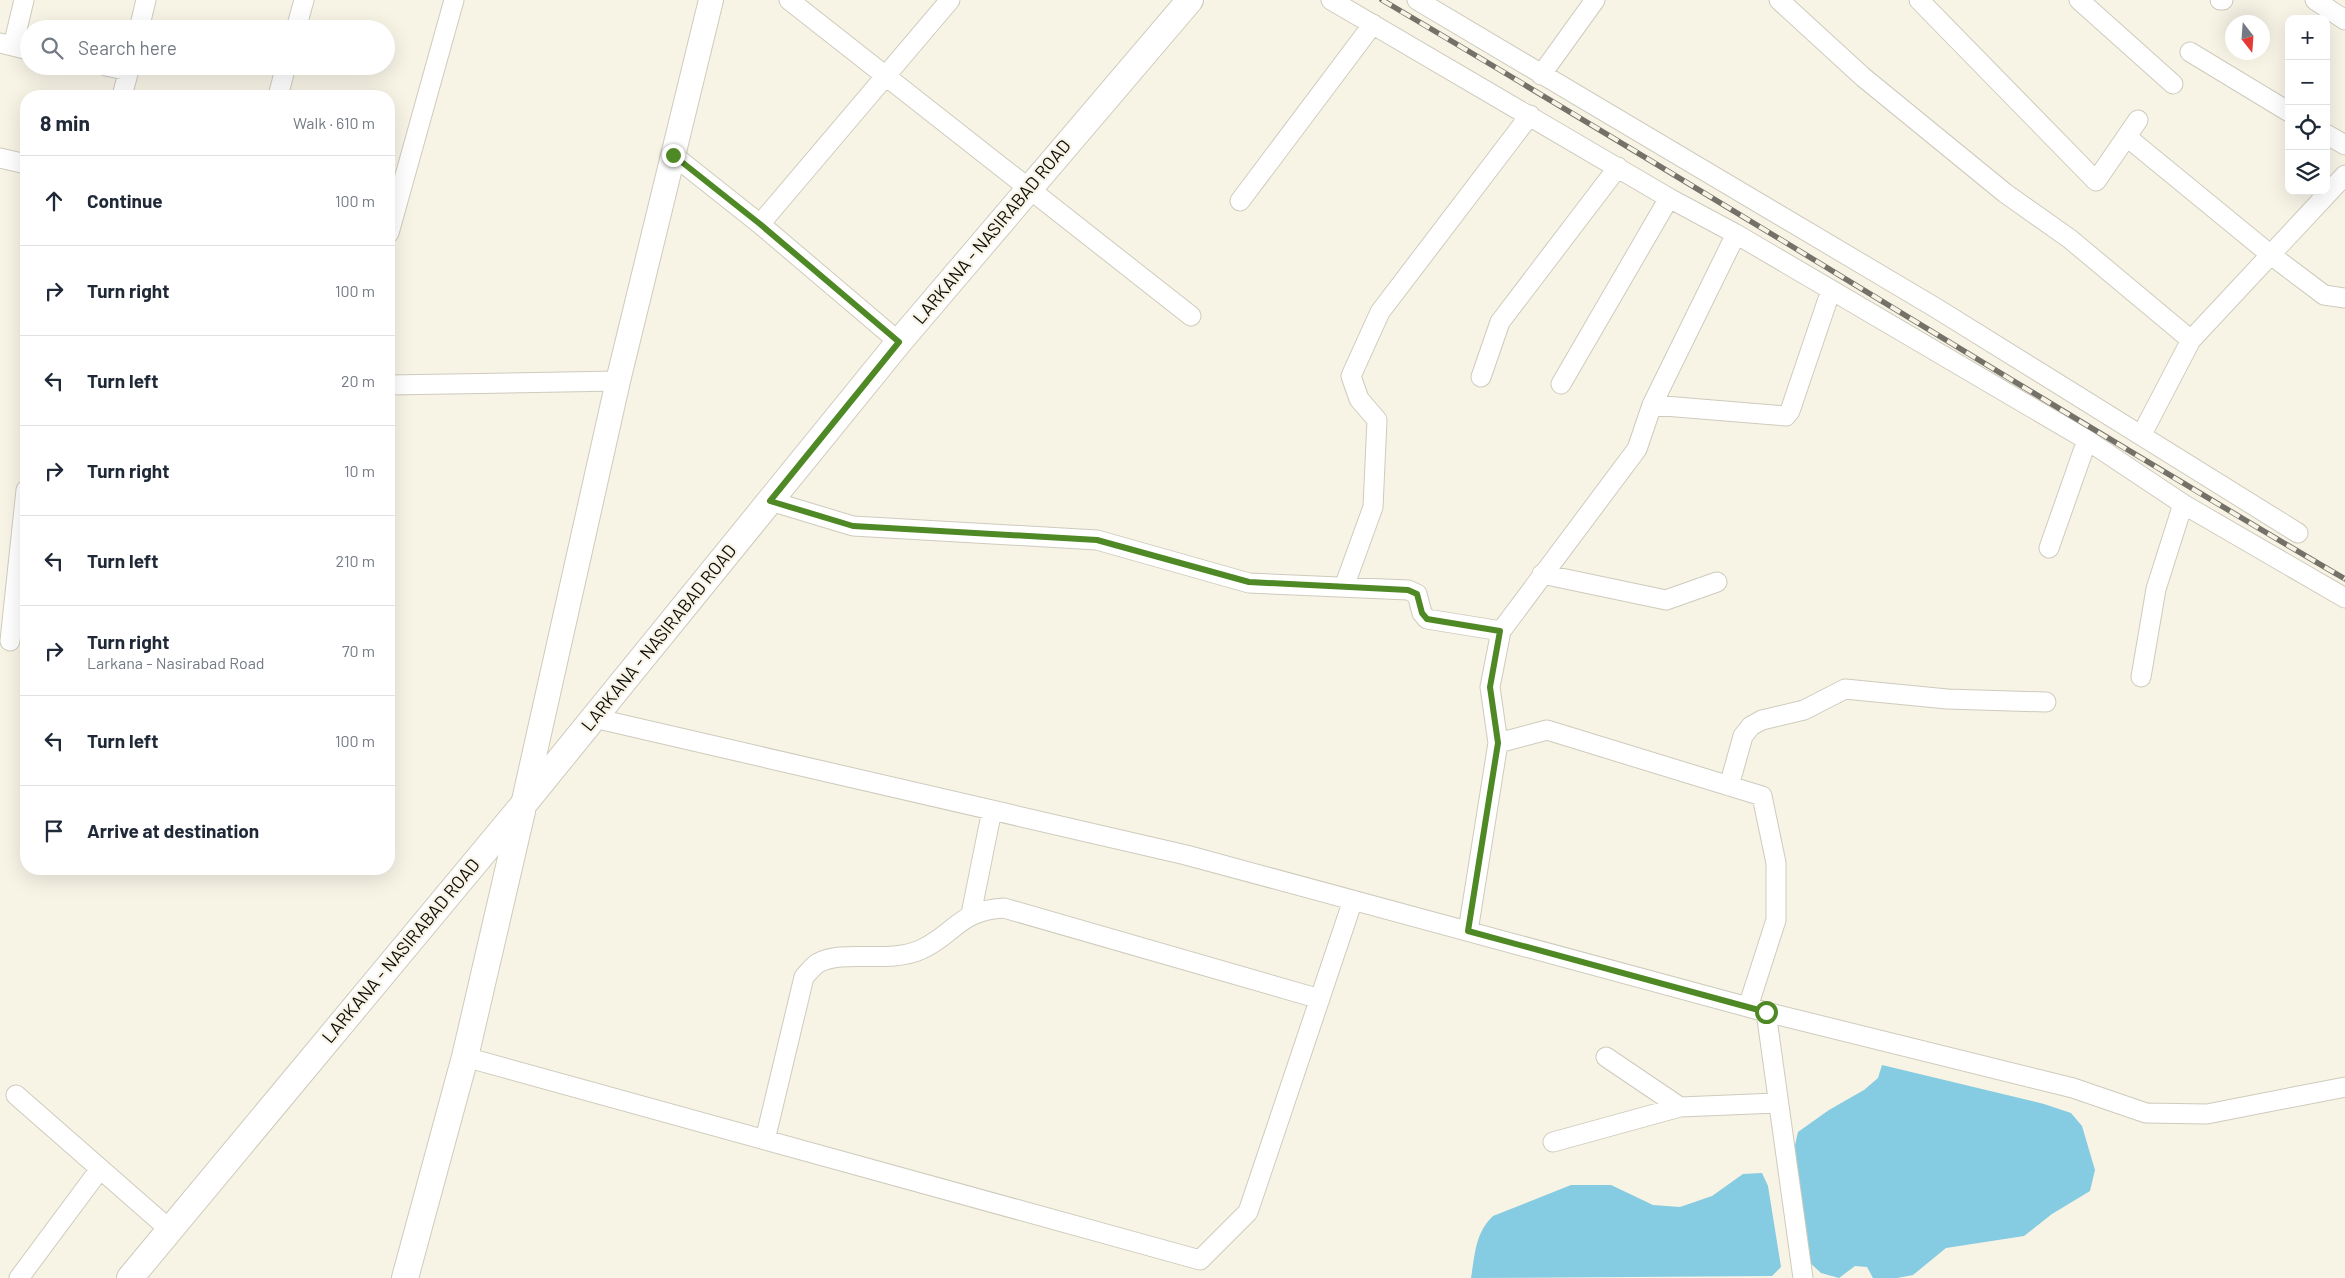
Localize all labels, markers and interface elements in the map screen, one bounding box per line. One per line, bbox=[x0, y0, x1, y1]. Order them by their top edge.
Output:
north arrow bbox=[2225, 15, 2270, 60]
map controls bbox=[2285, 15, 2330, 195]
button: + bbox=[2285, 15, 2330, 60]
search box bbox=[20, 20, 395, 75]
icon: search bbox=[38, 34, 66, 62]
text: Search here bbox=[78, 36, 177, 59]
button: − bbox=[2285, 60, 2330, 105]
button: locate bbox=[2285, 105, 2330, 150]
text: 8 min bbox=[40, 110, 90, 135]
text: Walk · 610 m bbox=[293, 113, 375, 132]
street label: LARKANA - NASIRABAD ROAD bbox=[908, 135, 1075, 328]
route end bbox=[662, 144, 685, 167]
button: layers bbox=[2285, 150, 2330, 195]
icon: ahead bbox=[40, 187, 68, 215]
text: Continue bbox=[87, 189, 163, 212]
text: 100 m bbox=[335, 191, 375, 210]
icon: right bbox=[40, 277, 68, 305]
text: Turn right bbox=[87, 279, 169, 302]
text: 100 m bbox=[335, 281, 375, 300]
icon: left bbox=[40, 367, 68, 395]
text: Turn left bbox=[87, 369, 158, 392]
text: 20 m bbox=[341, 371, 375, 390]
icon: right bbox=[40, 457, 68, 485]
text: Turn right bbox=[87, 459, 169, 482]
text: 10 m bbox=[344, 461, 375, 480]
street label: LARKANA - NASIRABAD ROAD bbox=[576, 540, 740, 735]
icon: left bbox=[40, 547, 68, 575]
text: Turn left bbox=[87, 549, 158, 572]
text: 210 m bbox=[336, 551, 375, 570]
text: Turn right bbox=[87, 630, 169, 653]
icon: right bbox=[40, 637, 68, 665]
text: 70 m bbox=[342, 641, 375, 660]
text: Larkana - Nasirabad Road bbox=[87, 653, 265, 672]
icon: left bbox=[40, 727, 68, 755]
text: Turn left bbox=[87, 729, 158, 752]
text: 100 m bbox=[335, 731, 375, 750]
icon: arrive bbox=[40, 817, 68, 845]
text: Arrive at destination bbox=[87, 819, 259, 842]
street label: LARKANA - NASIRABAD ROAD bbox=[317, 854, 484, 1047]
route start bbox=[1755, 1001, 1778, 1024]

